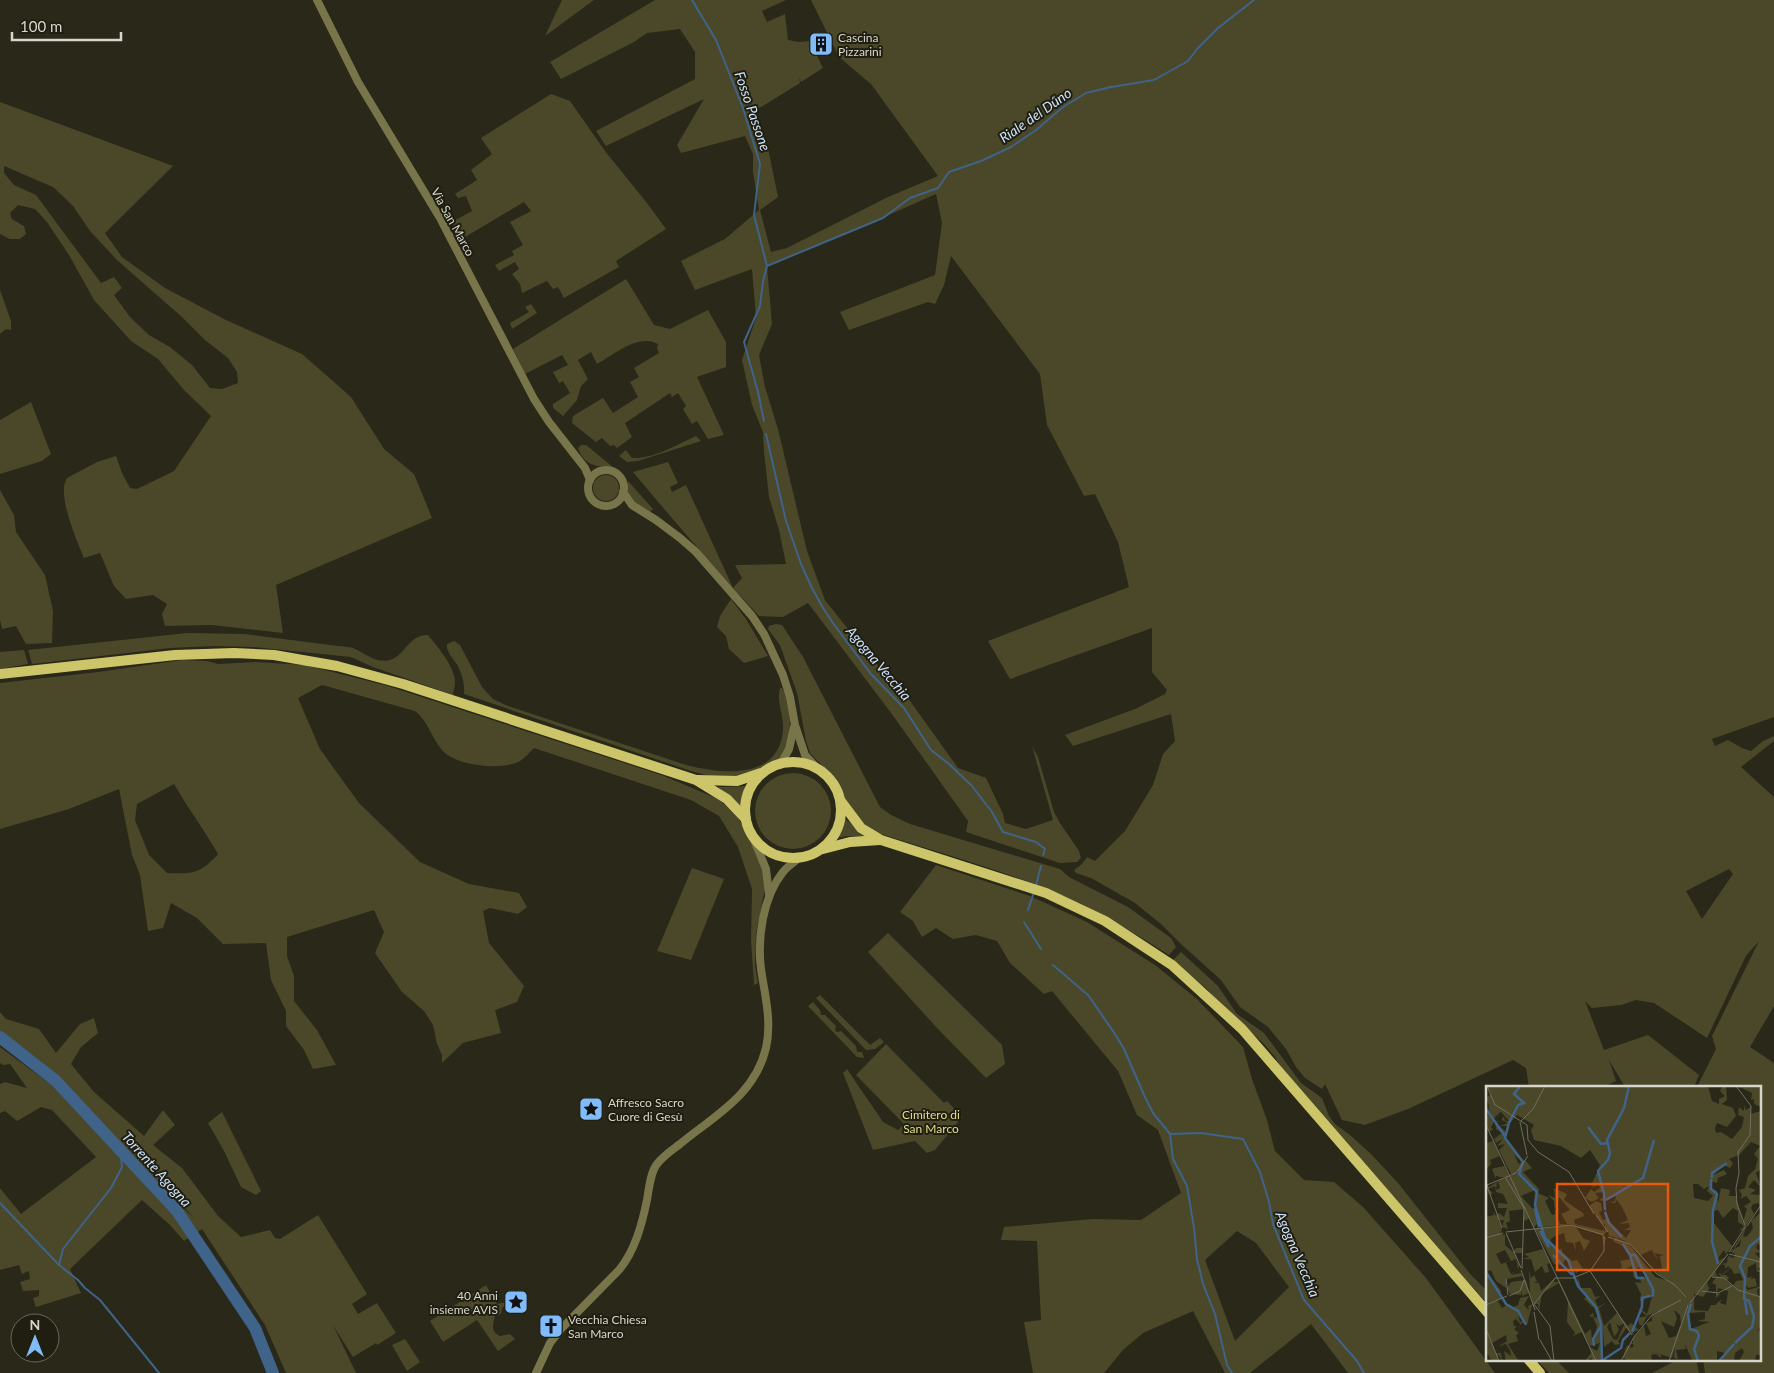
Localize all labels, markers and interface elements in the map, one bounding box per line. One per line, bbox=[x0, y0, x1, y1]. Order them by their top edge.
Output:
scale bar bbox=[12, 10, 121, 42]
text: 100 m bbox=[20, 17, 62, 35]
place label: Cascina Pizzarini bbox=[838, 30, 882, 59]
building icon: Cascina Pizzarini bbox=[808, 31, 834, 57]
water label: Fosso Passone bbox=[731, 69, 775, 153]
water label: Riale del Dűno bbox=[996, 84, 1074, 146]
street label: Via San Marco bbox=[428, 185, 478, 259]
water label: Agogna Vecchia bbox=[842, 622, 915, 704]
inset map bbox=[1486, 1086, 1762, 1360]
place label: Affresco Sacro Cuore di Gesù bbox=[608, 1095, 684, 1124]
place icon: Affresco Sacro Cuore di Gesù bbox=[578, 1096, 604, 1122]
park label: Cimitero di San Marco bbox=[902, 1107, 960, 1136]
water label: Torrente Agogna bbox=[119, 1128, 195, 1210]
water label: Agogna Vecchia bbox=[1272, 1208, 1324, 1300]
place label: 40 Anni insieme AVIS bbox=[430, 1288, 498, 1317]
place icon: 40 Anni insieme AVIS bbox=[503, 1289, 529, 1315]
place label: Vecchia Chiesa San Marco bbox=[568, 1312, 647, 1341]
north arrow bbox=[10, 1313, 60, 1363]
church icon: Vecchia Chiesa San Marco bbox=[538, 1313, 564, 1339]
text: N bbox=[30, 1316, 40, 1333]

